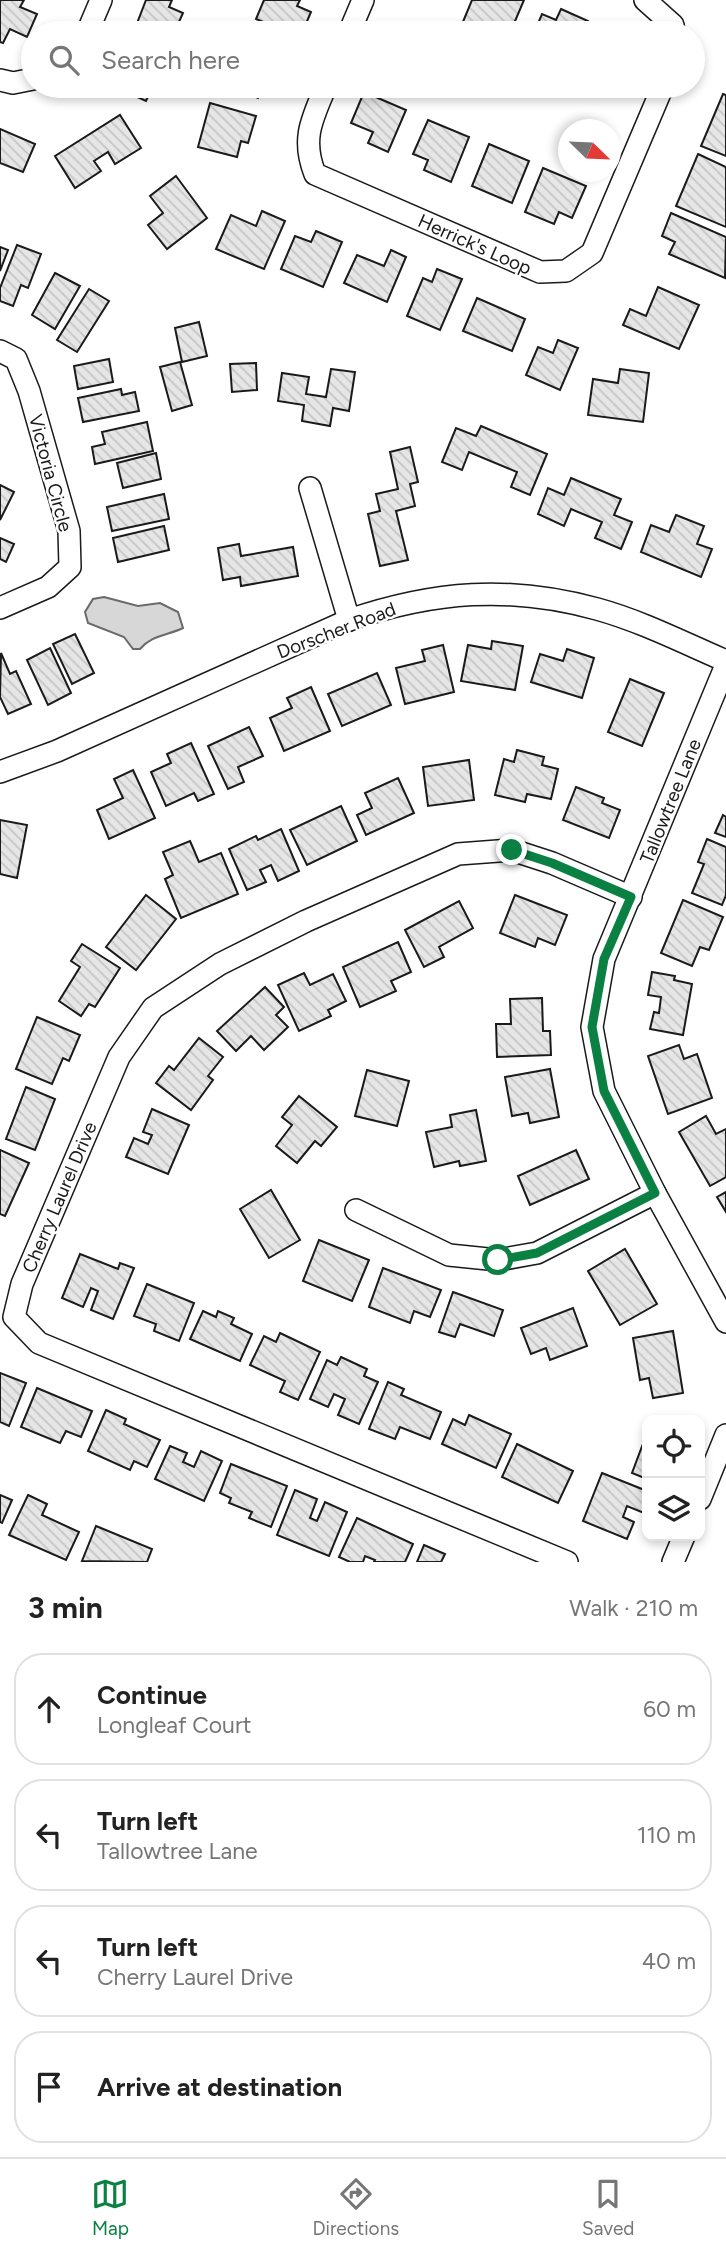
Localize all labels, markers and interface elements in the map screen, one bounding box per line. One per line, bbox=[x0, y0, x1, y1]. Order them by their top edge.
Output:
search box bbox=[21, 21, 705, 98]
icon: search bbox=[45, 41, 83, 79]
text: Search here bbox=[101, 44, 240, 76]
north arrow bbox=[558, 119, 621, 182]
street label: Herrick's Loop bbox=[414, 209, 535, 280]
street label: Victoria Circle bbox=[24, 412, 77, 534]
street label: Dorscher Road bbox=[273, 597, 399, 664]
street label: Tallowtree Lane bbox=[635, 735, 706, 867]
route end bbox=[496, 834, 527, 865]
street label: Cherry Laurel Drive bbox=[17, 1118, 102, 1276]
route start bbox=[482, 1244, 513, 1275]
map controls bbox=[642, 1415, 705, 1541]
button: locate bbox=[642, 1415, 705, 1478]
button: layers bbox=[642, 1478, 705, 1541]
text: 3 min bbox=[28, 1589, 103, 1626]
text: Walk · 210 m bbox=[569, 1594, 698, 1622]
text: Continue bbox=[97, 1679, 207, 1711]
icon: ahead bbox=[30, 1690, 68, 1728]
text: 60 m bbox=[643, 1695, 696, 1723]
text: Longleaf Court bbox=[97, 1711, 251, 1739]
text: Turn left bbox=[97, 1805, 198, 1837]
icon: left bbox=[30, 1816, 68, 1854]
text: 110 m bbox=[637, 1821, 696, 1849]
text: Tallowtree Lane bbox=[97, 1837, 258, 1865]
text: Turn left bbox=[97, 1931, 198, 1963]
icon: left bbox=[30, 1942, 68, 1980]
text: 40 m bbox=[642, 1947, 696, 1975]
text: Cherry Laurel Drive bbox=[97, 1963, 293, 1991]
icon: arrive bbox=[30, 2068, 68, 2106]
text: Arrive at destination bbox=[97, 2071, 342, 2103]
tab: Map bbox=[91, 2175, 129, 2240]
tab: Directions bbox=[312, 2175, 399, 2240]
tab: Saved bbox=[582, 2175, 634, 2240]

